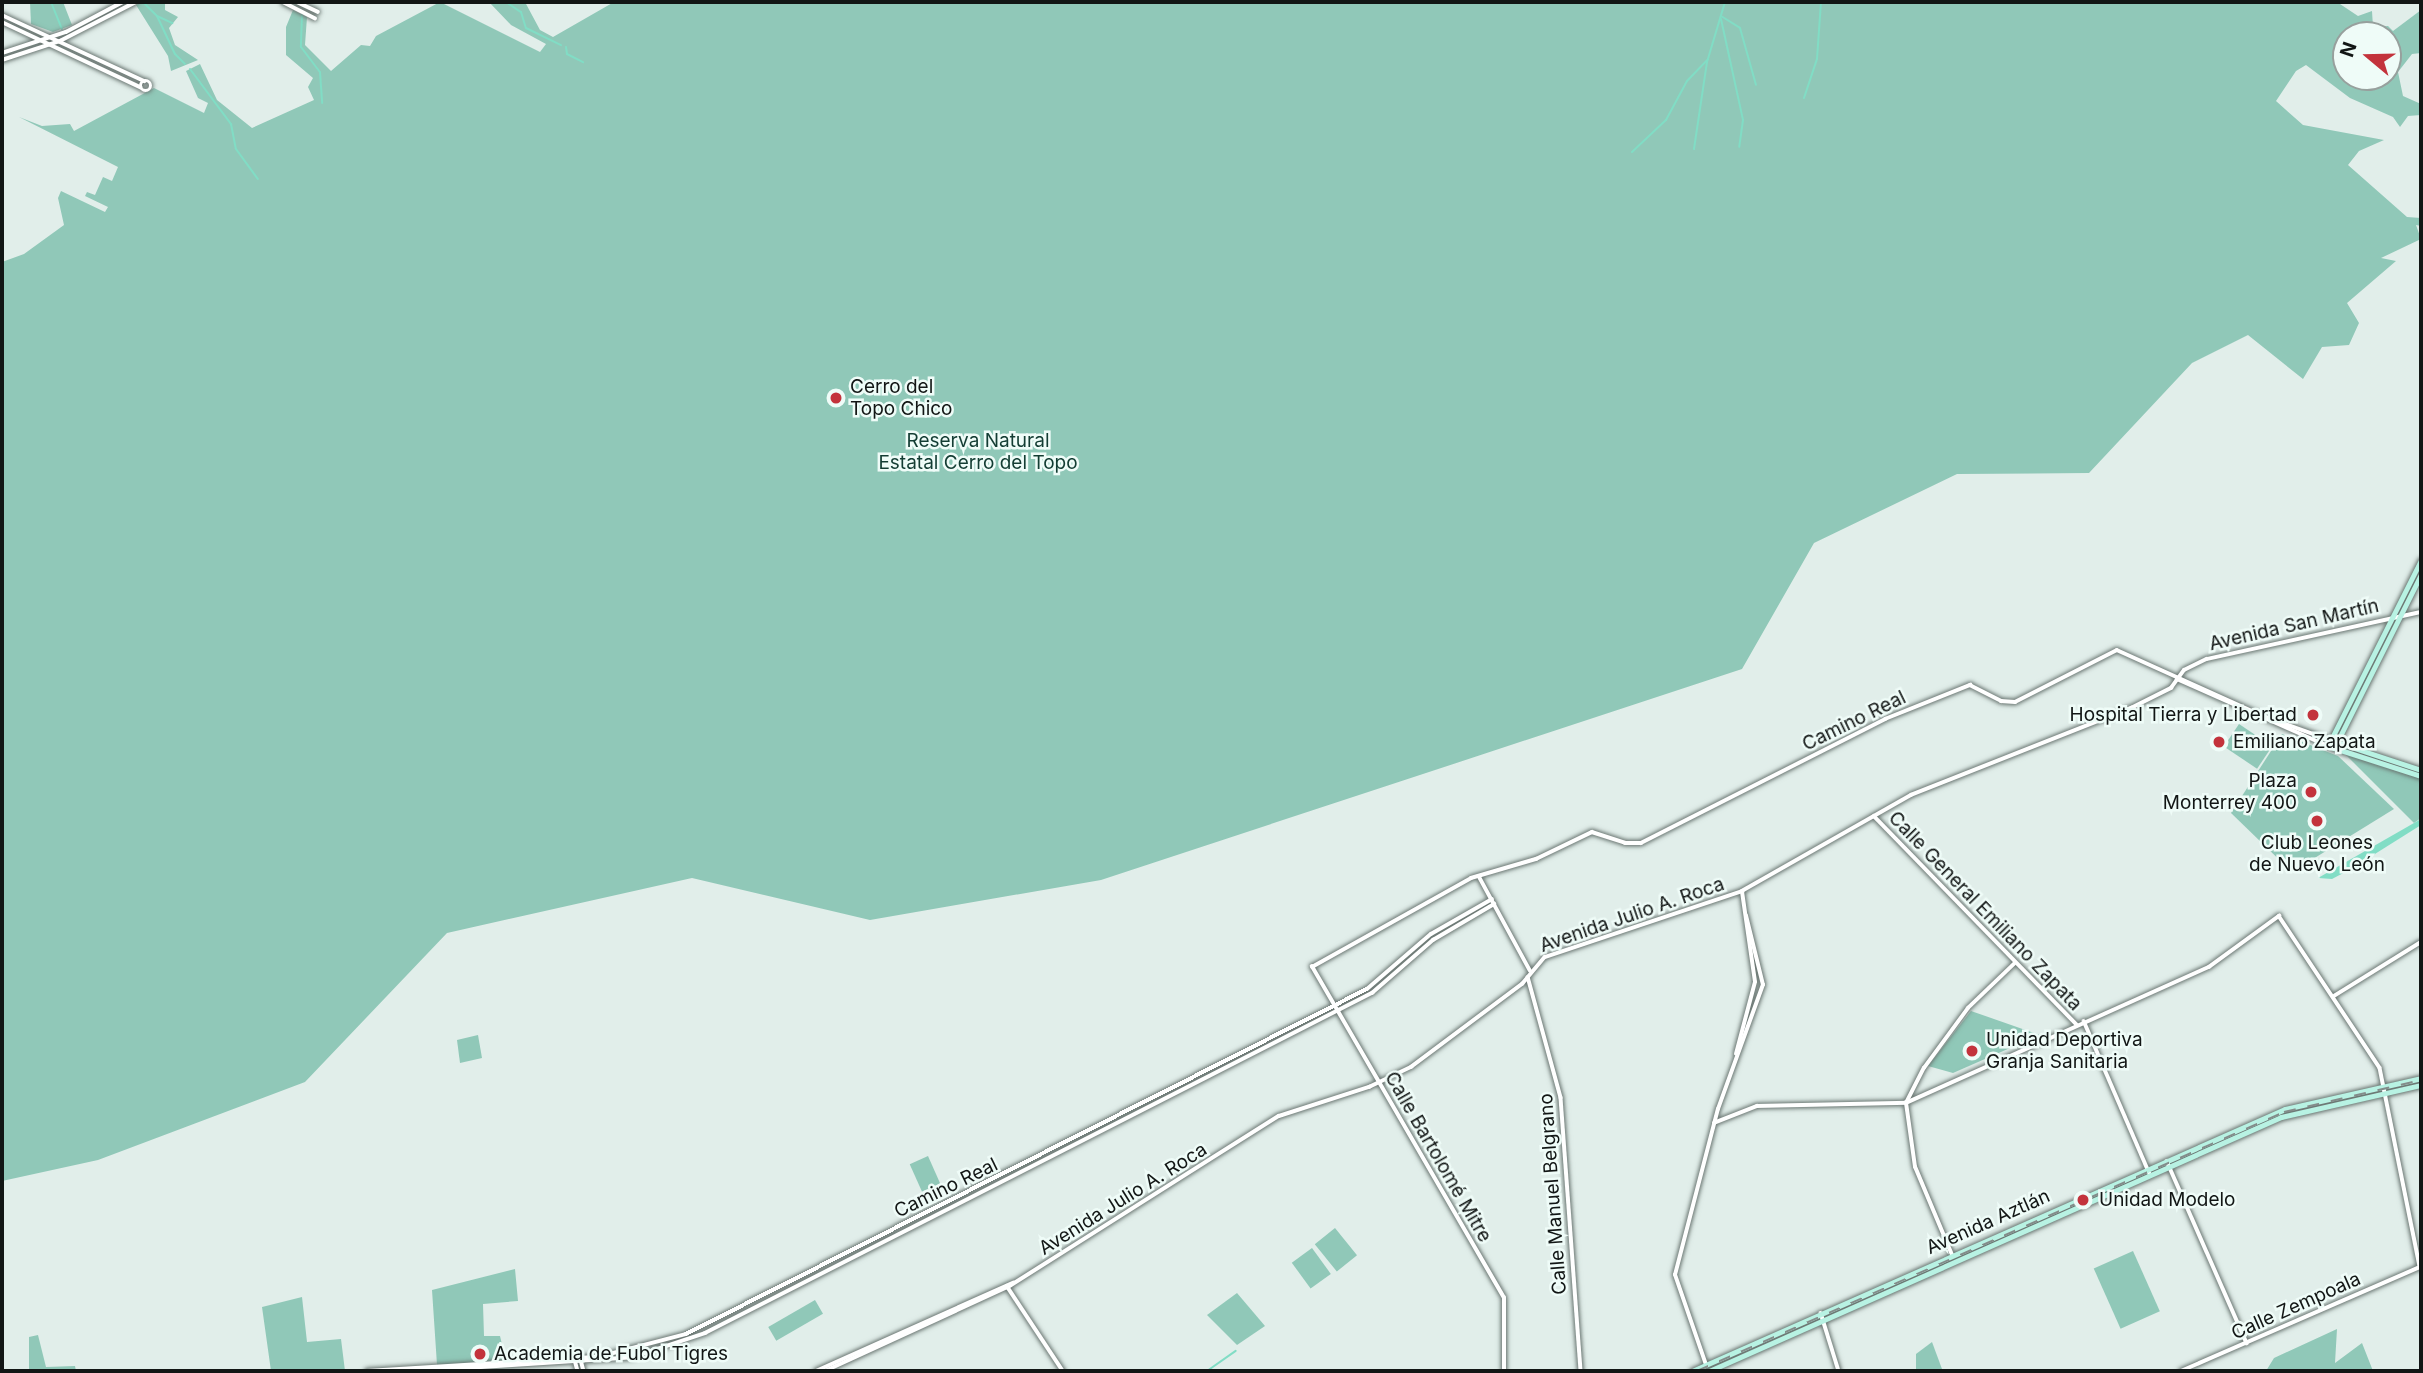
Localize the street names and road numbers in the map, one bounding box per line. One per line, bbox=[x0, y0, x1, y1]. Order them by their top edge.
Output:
street label: Avenida San Martín bbox=[2207, 594, 2381, 656]
street label: Camino Real bbox=[1799, 686, 1909, 756]
street label: Calle General Emiliano Zapata bbox=[1884, 807, 2086, 1015]
street label: Avenida Julio A. Roca bbox=[1537, 873, 1727, 957]
street label: Calle Bartolomé Mitre bbox=[1380, 1068, 1496, 1246]
street label: Calle Manuel Belgrano bbox=[1535, 1093, 1571, 1295]
street label: Avenida Julio A. Roca bbox=[1035, 1138, 1211, 1260]
street label: Camino Real bbox=[891, 1153, 1001, 1223]
street label: Avenida Aztlán bbox=[1923, 1185, 2053, 1259]
street label: Calle Zempoala bbox=[2228, 1267, 2364, 1345]

